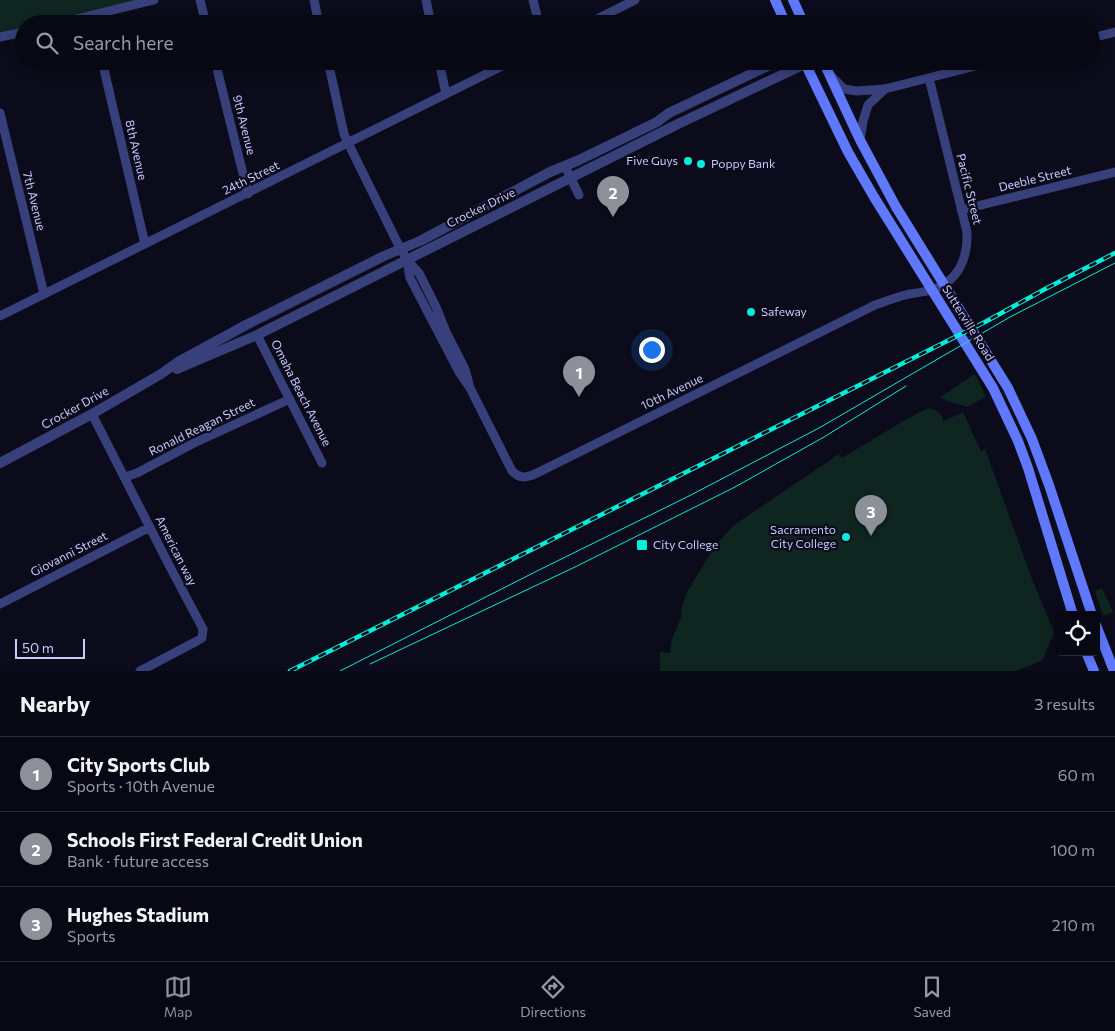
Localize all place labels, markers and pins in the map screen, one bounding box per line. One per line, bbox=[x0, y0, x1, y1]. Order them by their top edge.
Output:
place label: Five Guys bbox=[626, 153, 678, 167]
marker: Five Guys bbox=[682, 155, 694, 167]
place label: Poppy Bank bbox=[711, 156, 776, 170]
marker: Poppy Bank bbox=[695, 158, 707, 170]
pin: 2 bbox=[597, 176, 629, 217]
place label: Safeway bbox=[761, 304, 807, 318]
marker: Safeway bbox=[745, 306, 757, 318]
pin: 1 bbox=[563, 356, 595, 397]
pin: 3 bbox=[855, 495, 887, 536]
place label: Sacramento City College bbox=[770, 522, 836, 550]
marker: Sacramento City College bbox=[840, 531, 852, 543]
place label: City College bbox=[653, 537, 718, 551]
marker: City College bbox=[635, 538, 649, 552]

